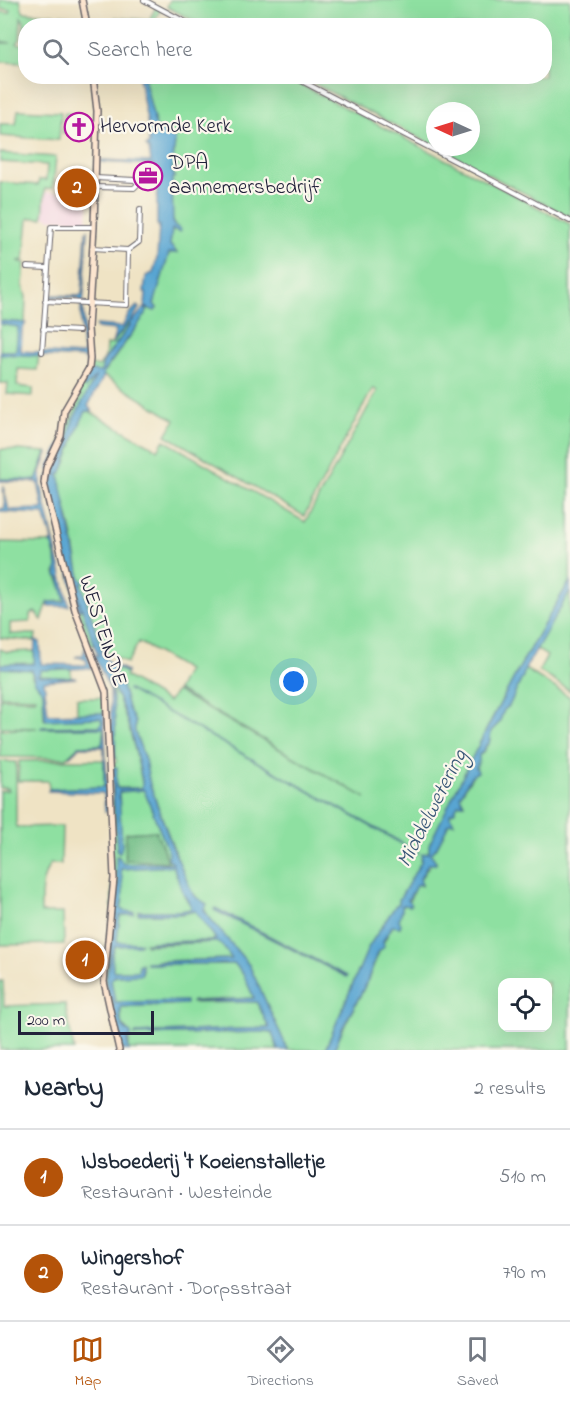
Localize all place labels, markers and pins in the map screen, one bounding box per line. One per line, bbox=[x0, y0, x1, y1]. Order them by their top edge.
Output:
church icon: Hervormde Kerk bbox=[63, 111, 95, 143]
place label: Hervormde Kerk bbox=[100, 112, 233, 142]
place label: DPA aannemersbedrijf bbox=[168, 149, 321, 203]
office icon: DPA aannemersbedrijf bbox=[132, 160, 164, 192]
pin: 2 bbox=[58, 166, 97, 210]
pin: 1 bbox=[66, 938, 104, 982]

